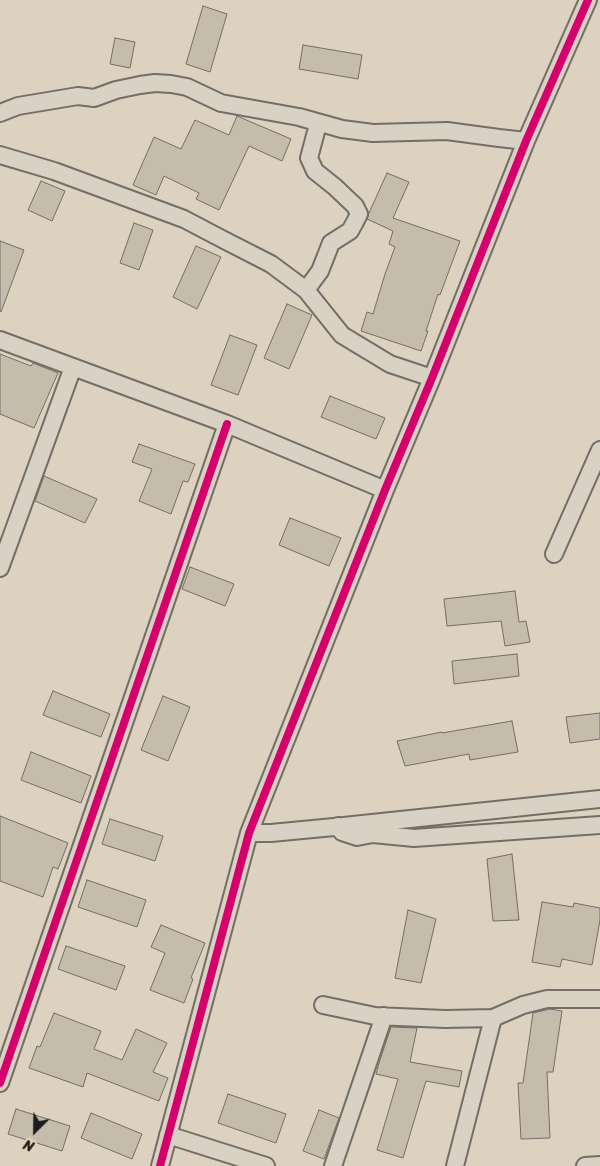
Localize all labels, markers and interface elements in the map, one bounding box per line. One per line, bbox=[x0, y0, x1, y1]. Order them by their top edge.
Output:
north arrow bbox=[10, 1106, 60, 1156]
text: N bbox=[20, 1132, 38, 1159]

